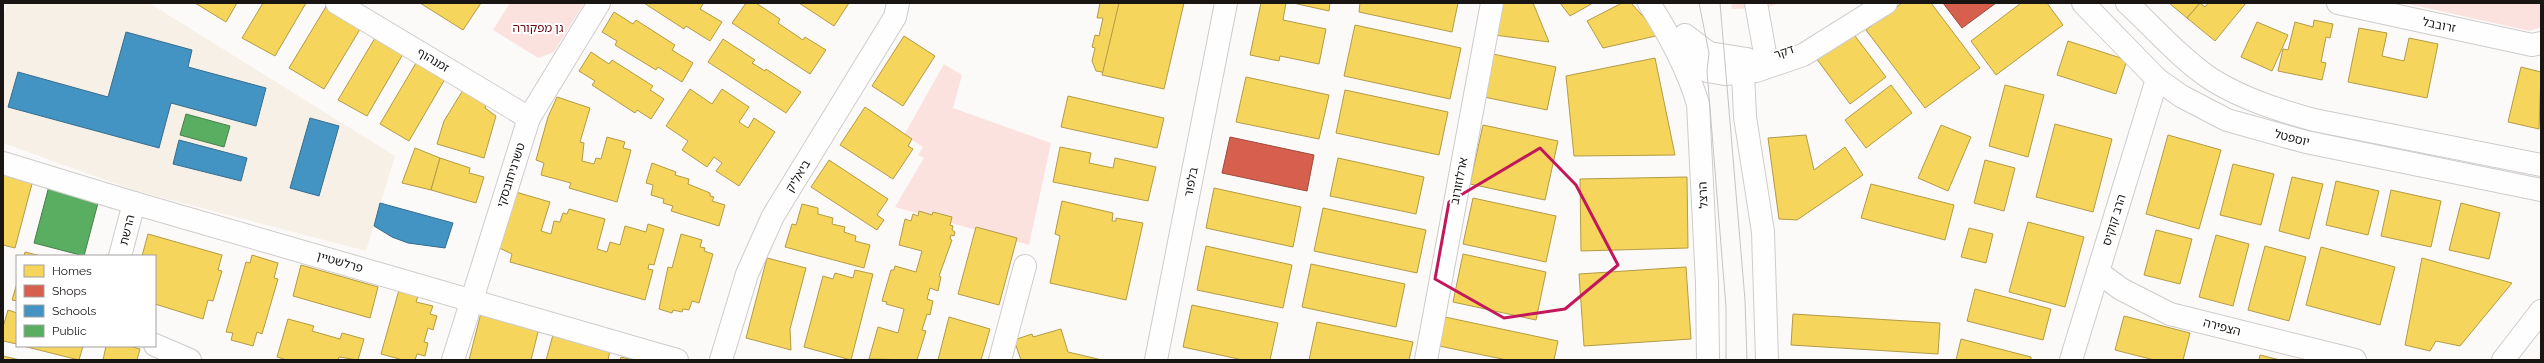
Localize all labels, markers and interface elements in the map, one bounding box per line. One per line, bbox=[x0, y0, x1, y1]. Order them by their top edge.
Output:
street label: זרובבל bbox=[2421, 15, 2457, 35]
park label: גן מפקורה bbox=[512, 21, 564, 35]
street label: דקר bbox=[1772, 42, 1796, 62]
street label: זמנהוף bbox=[414, 45, 452, 75]
street label: יוספטל bbox=[2273, 127, 2311, 149]
street label: טשרניחובסקי bbox=[494, 141, 528, 209]
street label: ארלוזורוב bbox=[1448, 156, 1471, 206]
street label: ביאליק bbox=[783, 157, 813, 195]
street label: בלפור bbox=[1181, 166, 1201, 198]
street label: הרצל bbox=[1695, 181, 1711, 209]
street label: הרב קוקיס bbox=[2100, 193, 2128, 247]
street label: הרשת bbox=[116, 213, 138, 247]
street label: פרלשטיין bbox=[315, 249, 365, 275]
legend bbox=[16, 255, 156, 347]
text: Homes bbox=[52, 264, 92, 278]
text: Shops bbox=[52, 284, 87, 298]
text: Schools bbox=[52, 304, 96, 318]
street label: הצפירה bbox=[2202, 315, 2242, 339]
text: Public bbox=[52, 324, 87, 338]

